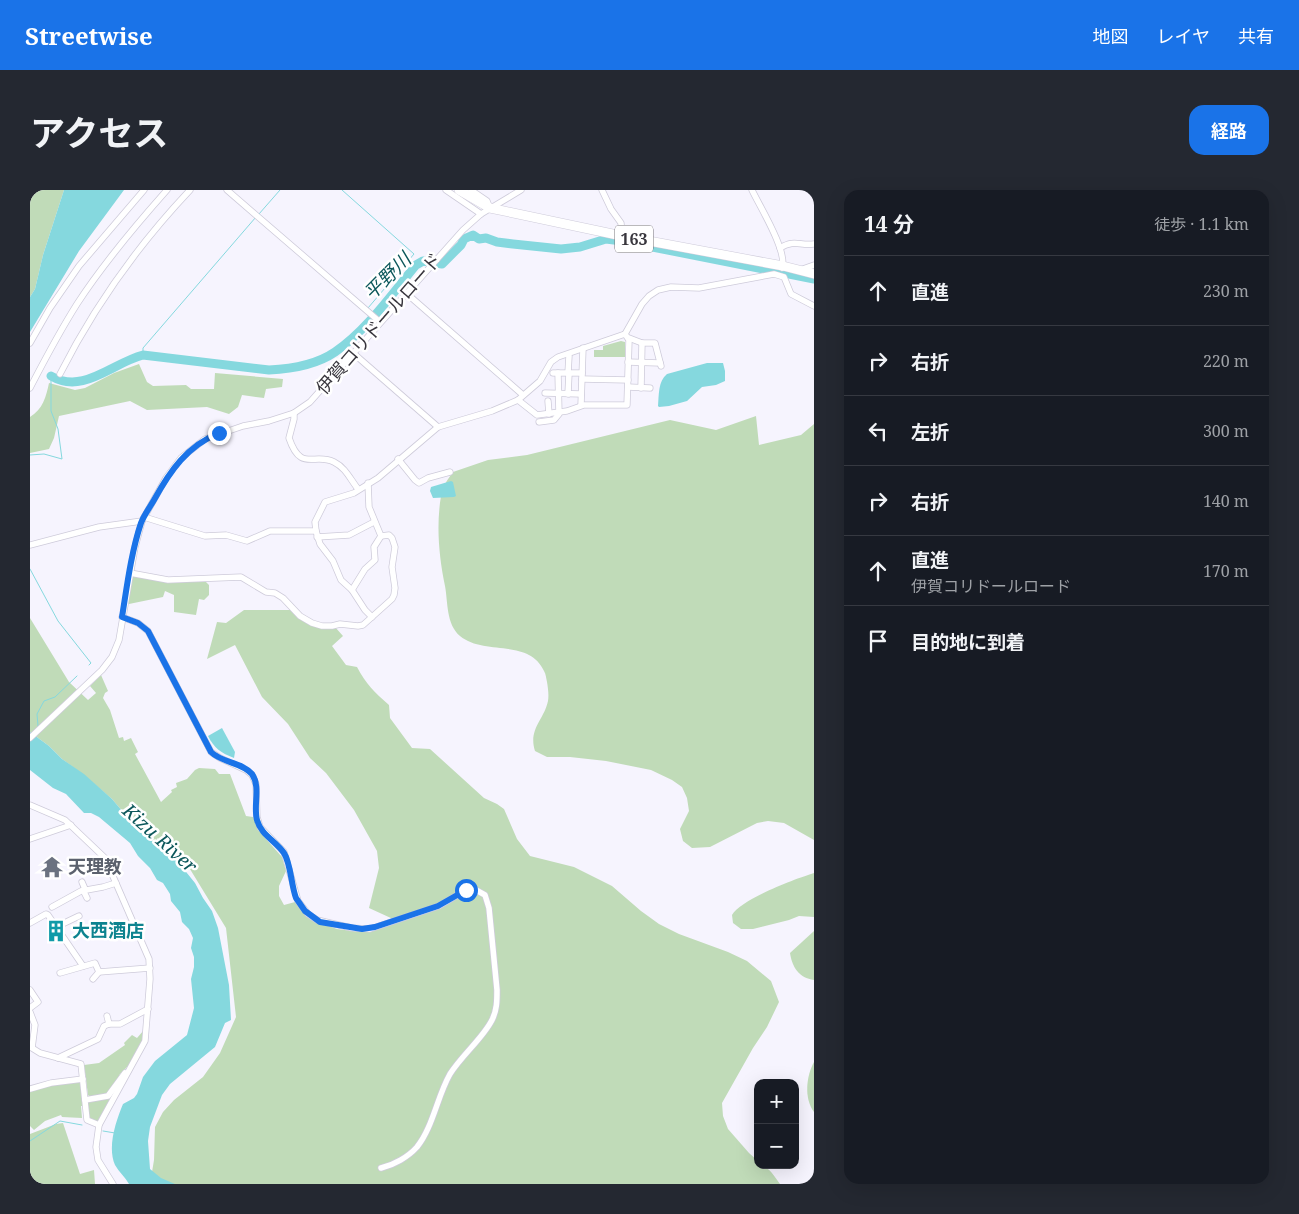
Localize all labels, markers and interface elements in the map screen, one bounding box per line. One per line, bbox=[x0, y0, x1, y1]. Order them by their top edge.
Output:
text: Streetwise bbox=[25, 19, 153, 52]
text: 地図 bbox=[1093, 24, 1129, 48]
text: レイヤ bbox=[1157, 24, 1210, 48]
text: 共有 bbox=[1238, 24, 1274, 48]
button: 経路 bbox=[1189, 105, 1269, 155]
text: アクセス bbox=[30, 109, 168, 156]
text: 14 分 bbox=[864, 210, 914, 238]
text: 徒歩 · 1.1 km bbox=[1154, 213, 1249, 235]
road number: 163 bbox=[615, 226, 653, 252]
water label: 平野川 bbox=[358, 245, 418, 305]
street label: 伊賀コリドールロード bbox=[310, 248, 446, 399]
icon: ahead bbox=[864, 277, 892, 305]
text: 直進 bbox=[911, 279, 949, 305]
text: 230 m bbox=[1203, 280, 1249, 302]
icon: right bbox=[864, 347, 892, 375]
text: 右折 bbox=[911, 349, 949, 375]
text: 220 m bbox=[1203, 350, 1249, 372]
icon: left bbox=[864, 417, 892, 445]
text: 左折 bbox=[911, 419, 949, 445]
text: 300 m bbox=[1203, 420, 1249, 442]
route end bbox=[208, 422, 231, 445]
icon: right bbox=[864, 487, 892, 515]
text: 右折 bbox=[911, 489, 949, 515]
text: 140 m bbox=[1203, 490, 1249, 512]
text: 直進 bbox=[911, 547, 949, 573]
icon: ahead bbox=[864, 557, 892, 585]
text: 170 m bbox=[1203, 560, 1249, 582]
text: 伊賀コリドールロード bbox=[911, 575, 1071, 597]
icon: arrive bbox=[864, 627, 892, 655]
text: 目的地に到着 bbox=[911, 629, 1025, 655]
water label: Kizu River bbox=[116, 797, 203, 879]
temple icon: 天理教 bbox=[39, 854, 65, 880]
place label: 天理教 bbox=[68, 854, 122, 878]
route start bbox=[455, 879, 478, 902]
building icon: 大西酒店 bbox=[43, 918, 69, 944]
place label: 大西酒店 bbox=[72, 918, 144, 942]
map controls bbox=[754, 1079, 799, 1169]
button: + bbox=[754, 1079, 799, 1124]
button: − bbox=[754, 1124, 799, 1169]

